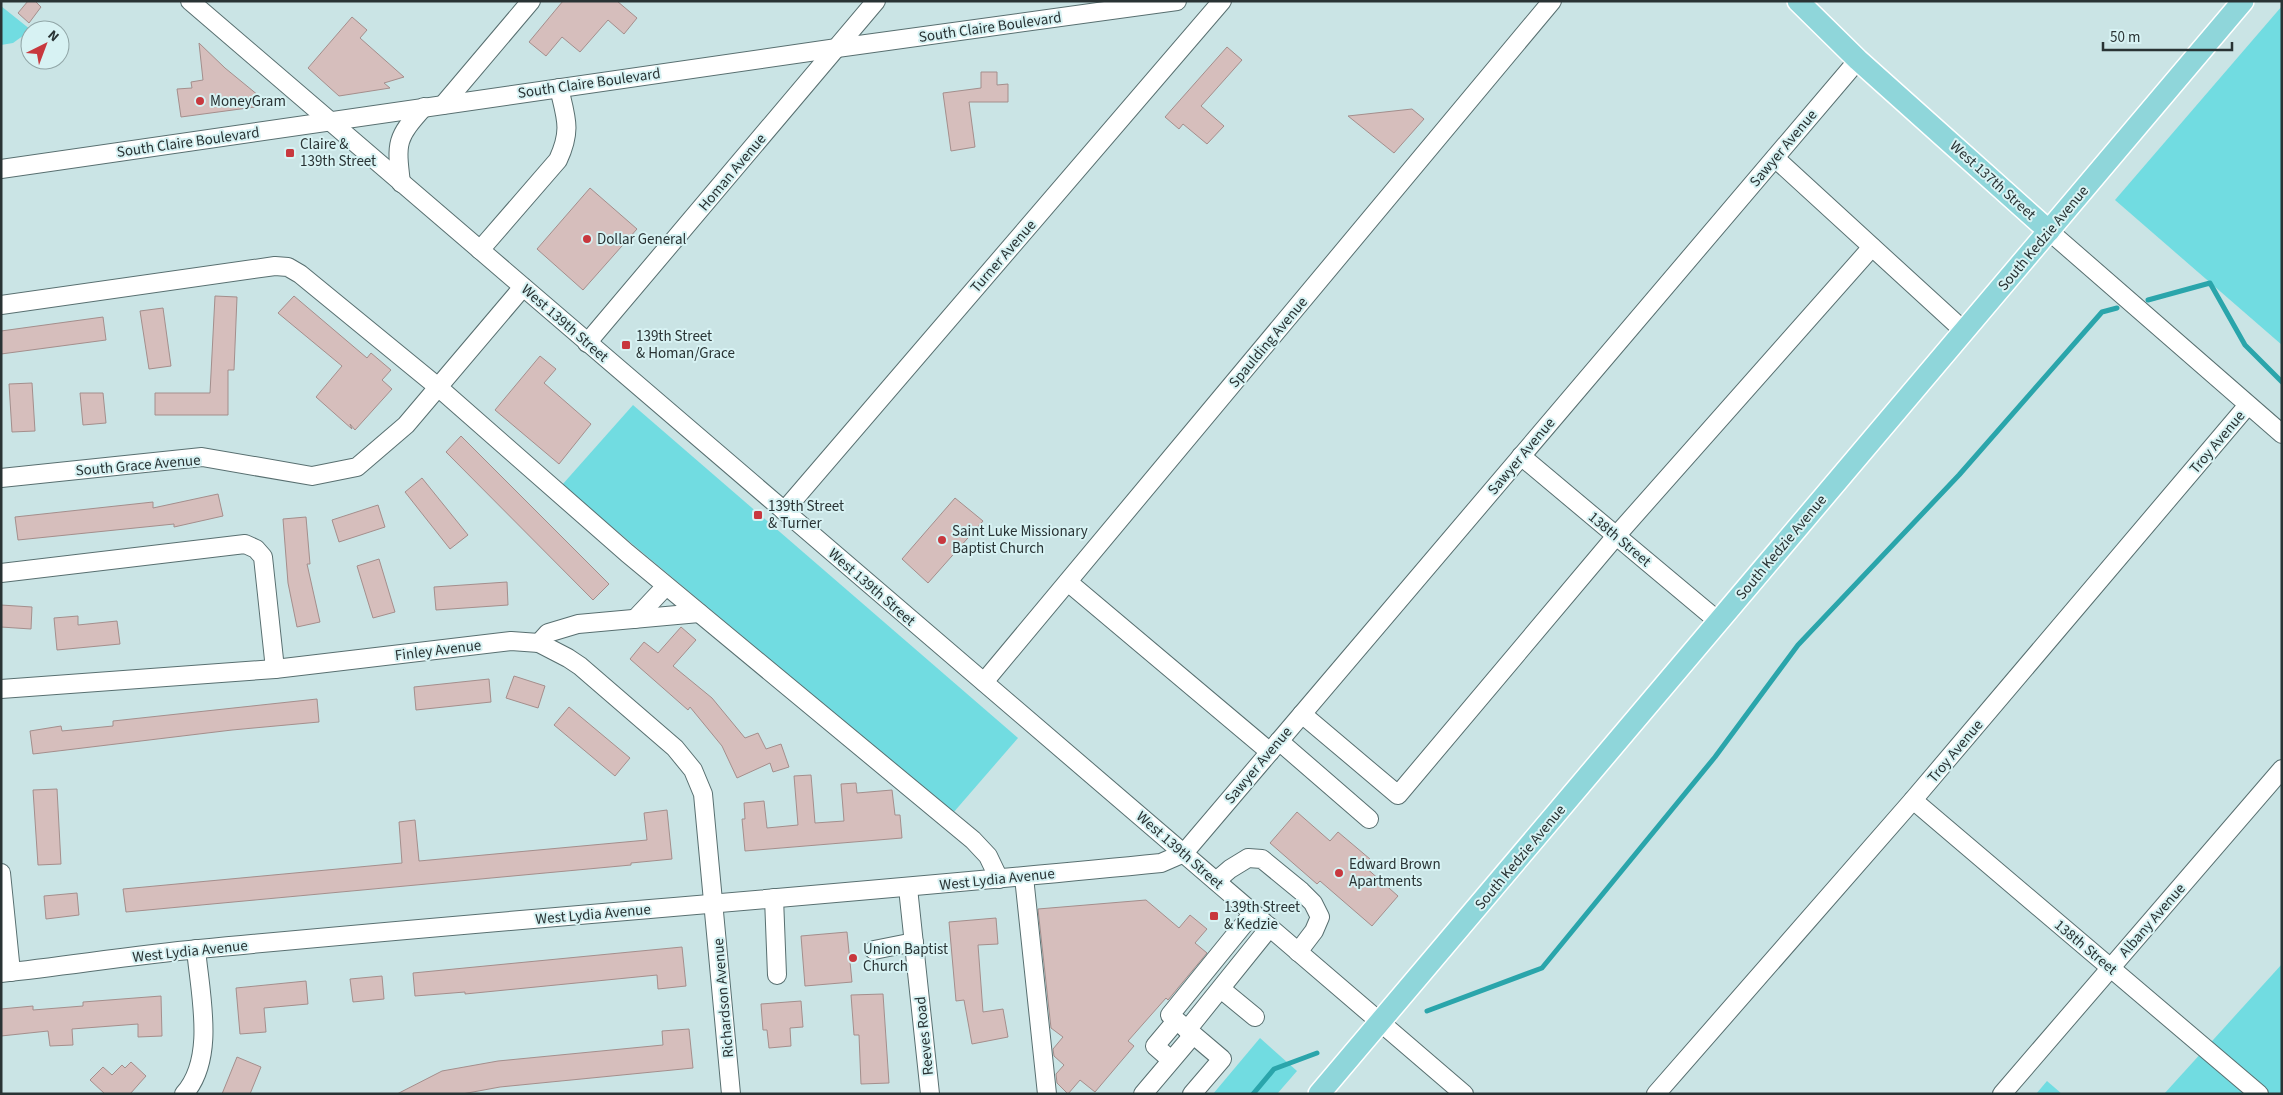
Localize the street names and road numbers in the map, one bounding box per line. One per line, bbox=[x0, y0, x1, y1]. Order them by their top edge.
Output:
street label: South Claire Boulevard bbox=[917, 7, 1063, 48]
street label: South Claire Boulevard bbox=[516, 63, 662, 104]
street label: Sawyer Avenue bbox=[1745, 105, 1822, 192]
street label: South Claire Boulevard bbox=[115, 122, 261, 163]
street label: Homan Avenue bbox=[694, 129, 771, 216]
street label: West 137th Street bbox=[1945, 136, 2040, 225]
street label: South Kedzie Avenue bbox=[1993, 181, 2094, 295]
street label: Turner Avenue bbox=[966, 215, 1041, 297]
street label: West 139th Street bbox=[516, 280, 613, 367]
street label: Spaulding Avenue bbox=[1224, 292, 1313, 392]
street label: Troy Avenue bbox=[2185, 406, 2250, 478]
street label: Sawyer Avenue bbox=[1483, 413, 1560, 500]
street label: South Grace Avenue bbox=[75, 450, 201, 481]
street label: South Kedzie Avenue bbox=[1731, 490, 1832, 604]
street label: 138th Street bbox=[1584, 507, 1656, 572]
street label: West 139th Street bbox=[823, 544, 920, 631]
street label: Finley Avenue bbox=[394, 635, 482, 666]
street label: Troy Avenue bbox=[1923, 715, 1988, 787]
street label: Sawyer Avenue bbox=[1220, 722, 1297, 809]
street label: South Kedzie Avenue bbox=[1470, 800, 1571, 914]
street label: West 139th Street bbox=[1131, 807, 1228, 894]
street label: West Lydia Avenue bbox=[938, 863, 1056, 896]
street label: Albany Avenue bbox=[2114, 879, 2191, 962]
street label: West Lydia Avenue bbox=[534, 899, 652, 930]
street label: 138th Street bbox=[2050, 915, 2122, 980]
street label: West Lydia Avenue bbox=[131, 935, 249, 968]
street label: Richardson Avenue bbox=[708, 937, 739, 1059]
street label: Reeves Road bbox=[910, 995, 939, 1076]

